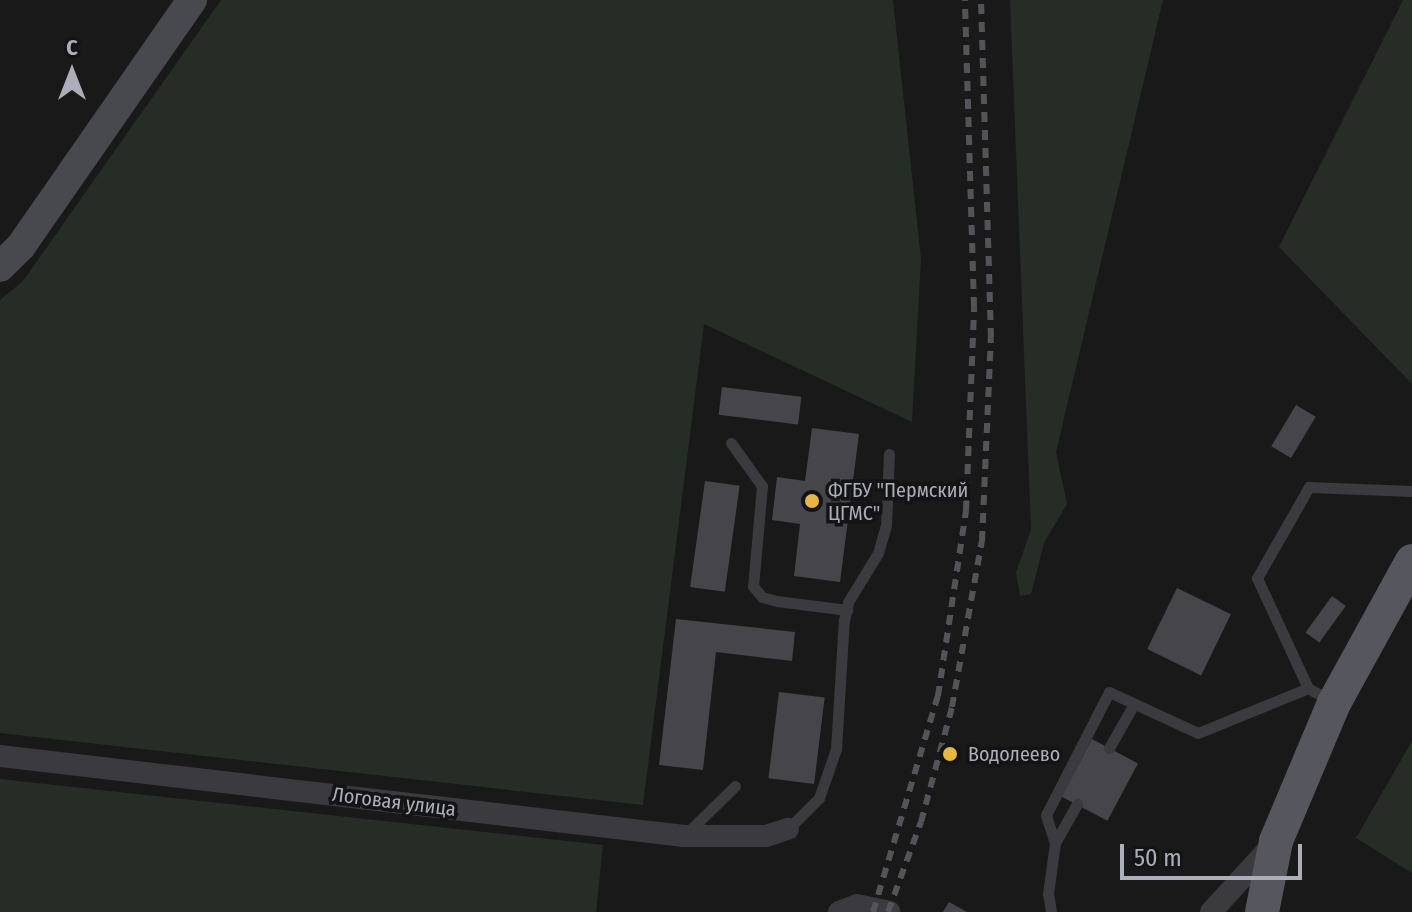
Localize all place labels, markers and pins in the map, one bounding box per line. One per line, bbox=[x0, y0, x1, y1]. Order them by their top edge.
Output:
place label: ФГБУ "Пермский ЦГМС" bbox=[828, 478, 968, 525]
marker: ФГБУ "Пермский ЦГМС" bbox=[803, 492, 821, 510]
place label: Водолеево bbox=[968, 742, 1060, 766]
marker: Водолеево bbox=[939, 743, 961, 765]

